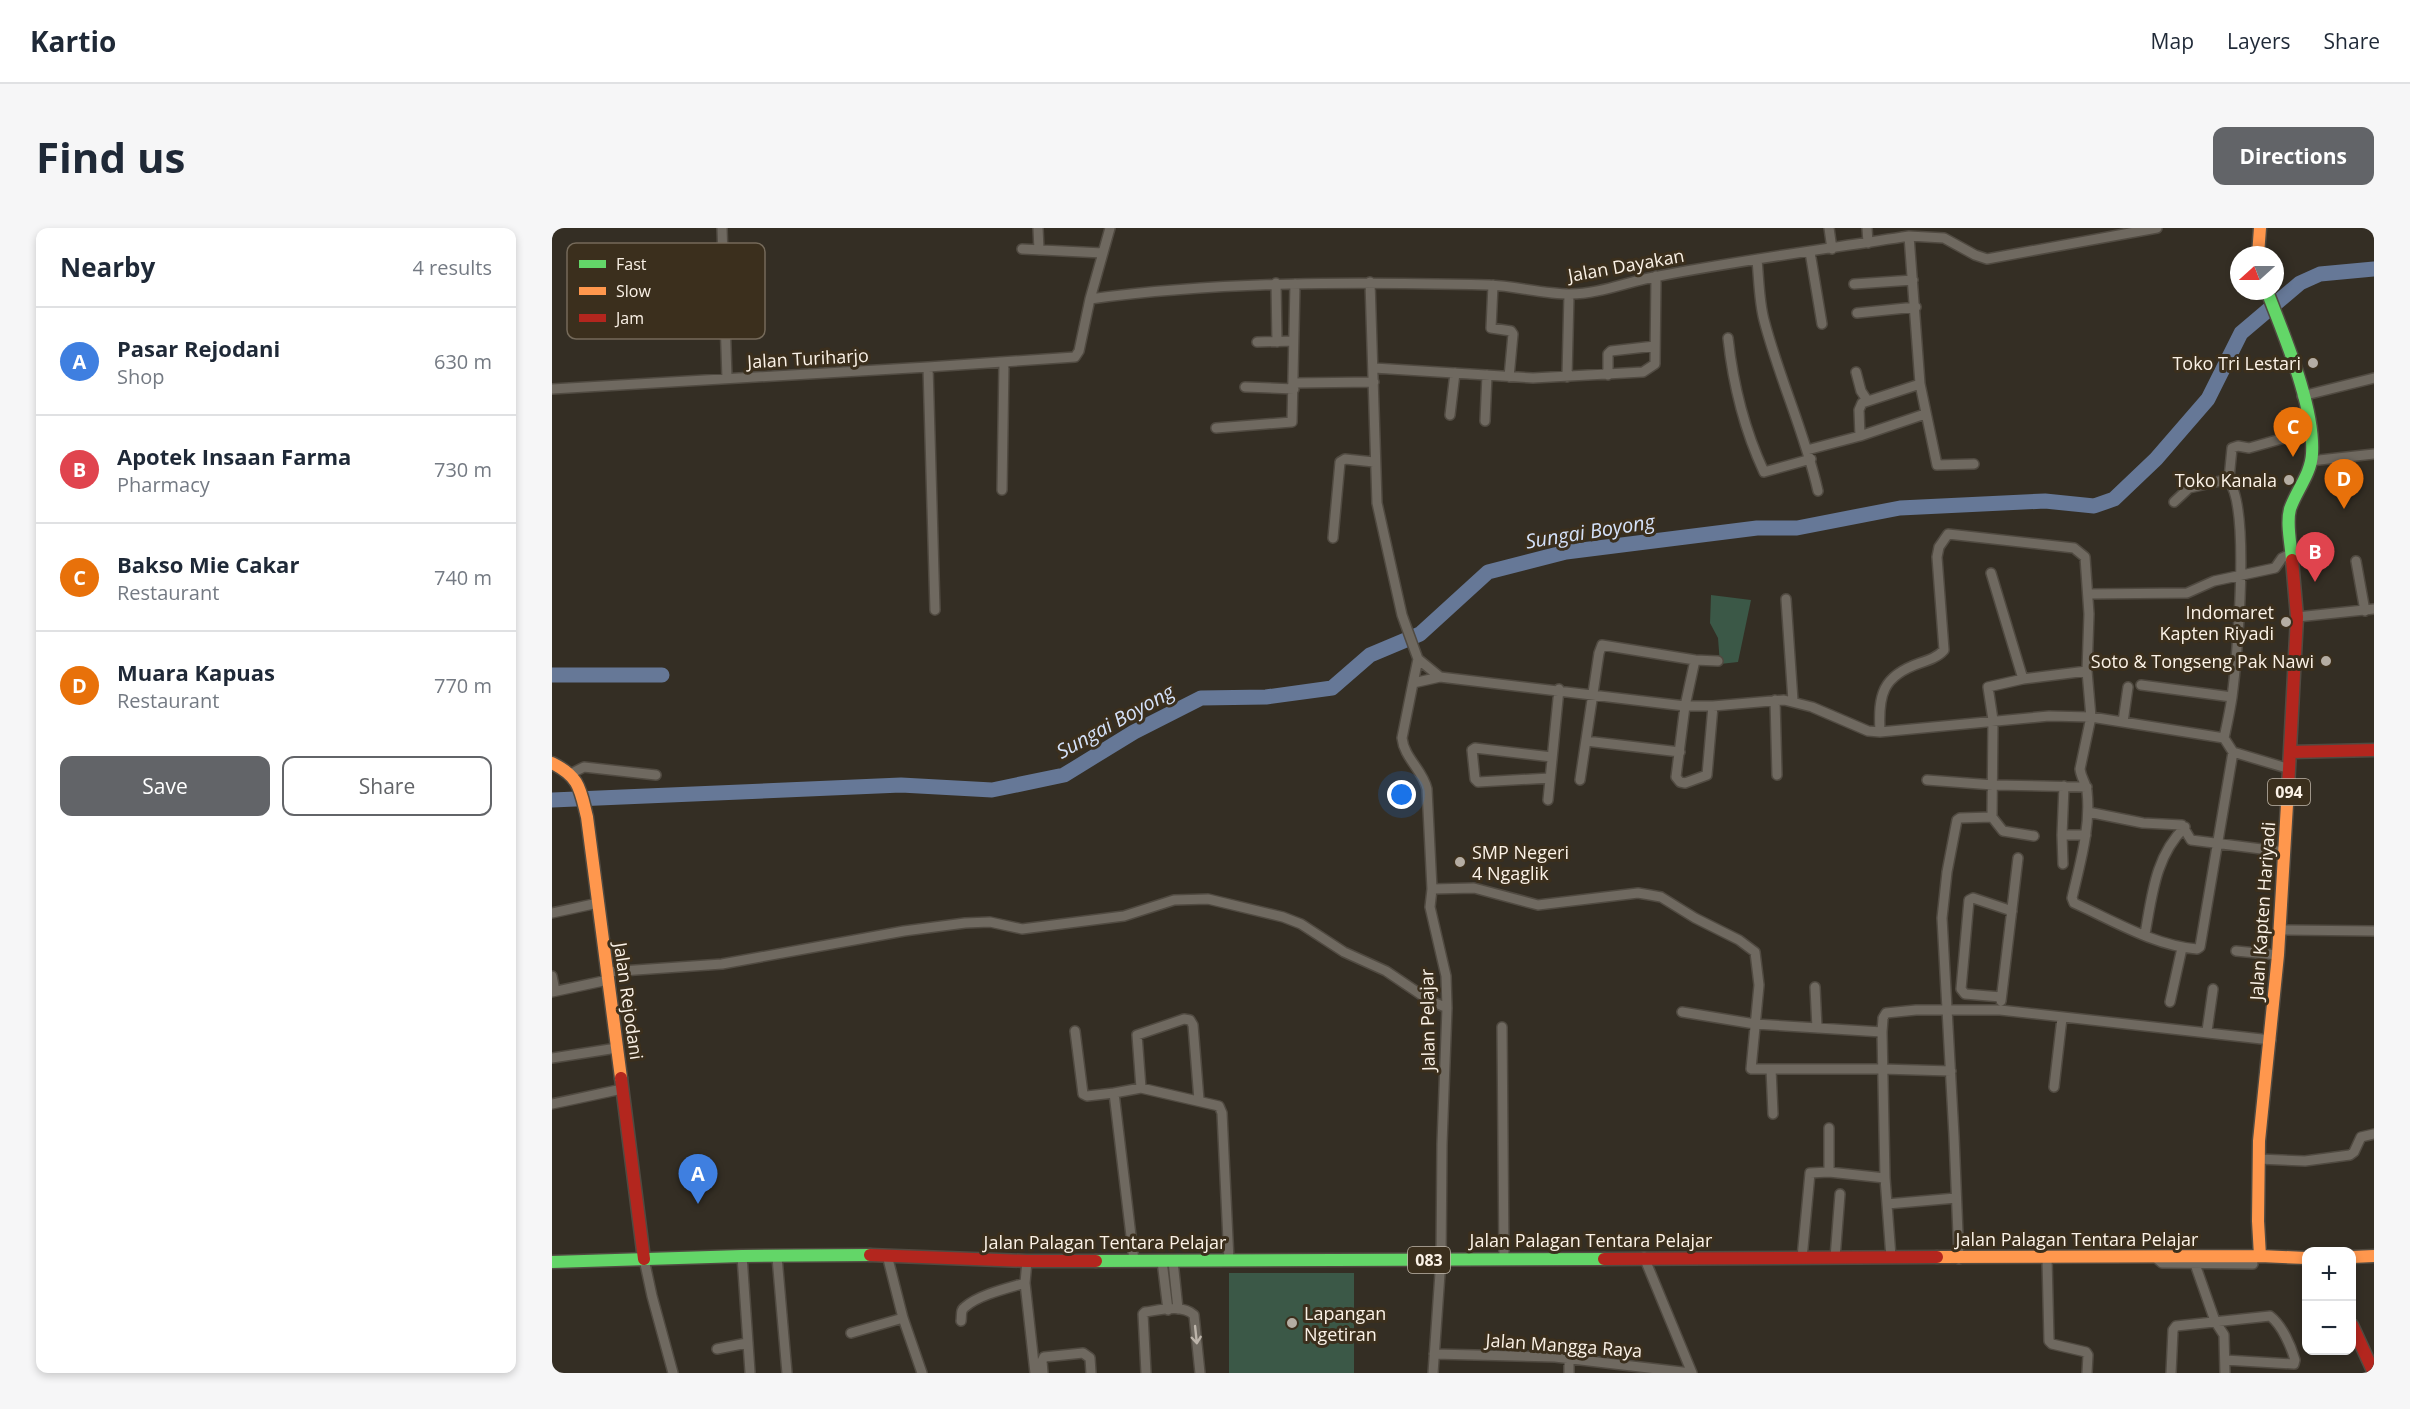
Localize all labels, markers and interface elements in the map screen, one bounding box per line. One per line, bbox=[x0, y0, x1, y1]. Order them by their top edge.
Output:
text: Kartio bbox=[30, 22, 116, 60]
text: Map bbox=[2151, 27, 2194, 55]
text: Layers bbox=[2227, 27, 2291, 55]
text: Share bbox=[2324, 27, 2380, 55]
button: Directions bbox=[2213, 127, 2374, 185]
text: Find us bbox=[36, 128, 185, 185]
legend bbox=[567, 243, 765, 339]
street label: Jalan Dayakan bbox=[1564, 243, 1686, 287]
north arrow bbox=[2230, 246, 2284, 300]
text: Nearby bbox=[60, 249, 155, 285]
text: Fast bbox=[616, 253, 647, 275]
text: 4 results bbox=[412, 254, 492, 281]
text: Slow bbox=[616, 280, 651, 302]
text: Jam bbox=[614, 307, 644, 329]
text: Pasar Rejodani bbox=[117, 333, 280, 363]
street label: Jalan Turiharjo bbox=[745, 343, 869, 373]
text: A bbox=[73, 348, 86, 375]
text: 630 m bbox=[434, 348, 492, 375]
place label: Toko Tri Lestari bbox=[2172, 351, 2301, 375]
marker: Toko Tri Lestari bbox=[2306, 356, 2320, 370]
text: Shop bbox=[117, 363, 165, 390]
pin: C bbox=[2274, 408, 2312, 457]
text: Apotek Insaan Farma bbox=[117, 441, 351, 471]
text: B bbox=[73, 456, 86, 483]
text: 730 m bbox=[434, 456, 492, 483]
pin: D bbox=[2324, 460, 2364, 509]
place label: Toko Kanala bbox=[2175, 468, 2277, 492]
text: Pharmacy bbox=[117, 471, 210, 498]
marker: Toko Kanala bbox=[2282, 473, 2296, 487]
water label: Sungai Boyong bbox=[1523, 507, 1657, 555]
pin: B bbox=[2296, 532, 2334, 582]
text: Bakso Mie Cakar bbox=[117, 549, 299, 579]
text: C bbox=[73, 564, 86, 591]
text: 740 m bbox=[434, 564, 492, 591]
text: Restaurant bbox=[117, 579, 219, 606]
place label: Indomaret Kapten Riyadi bbox=[2159, 600, 2274, 645]
marker: Indomaret Kapten Riyadi bbox=[2279, 615, 2293, 629]
place label: Soto & Tongseng Pak Nawi bbox=[2091, 649, 2314, 673]
marker: Soto & Tongseng Pak Nawi bbox=[2319, 654, 2333, 668]
text: Muara Kapuas bbox=[117, 657, 275, 687]
text: D bbox=[72, 672, 87, 699]
text: 770 m bbox=[434, 672, 492, 699]
water label: Sungai Boyong bbox=[1051, 677, 1179, 764]
text: Restaurant bbox=[117, 687, 219, 714]
button: Save bbox=[60, 756, 270, 816]
button: Share bbox=[282, 756, 492, 816]
road number: 094 bbox=[2268, 779, 2310, 805]
your location bbox=[1387, 780, 1416, 809]
street label: Jalan Kapten Hariyadi bbox=[2244, 821, 2280, 1003]
place label: SMP Negeri 4 Ngaglik bbox=[1472, 840, 1569, 885]
marker: SMP Negeri 4 Ngaglik bbox=[1453, 855, 1467, 869]
street label: Jalan Rejodani bbox=[609, 939, 649, 1061]
street label: Jalan Pelajar bbox=[1414, 968, 1440, 1073]
pin: A bbox=[678, 1154, 718, 1204]
street label: Jalan Palagan Tentara Pelajar bbox=[1954, 1227, 2199, 1251]
street label: Jalan Palagan Tentara Pelajar bbox=[1468, 1228, 1713, 1252]
street label: Jalan Palagan Tentara Pelajar bbox=[982, 1230, 1227, 1254]
road number: 083 bbox=[1408, 1247, 1450, 1273]
map controls bbox=[2302, 1247, 2356, 1355]
button: + bbox=[2302, 1247, 2356, 1301]
place label: Lapangan Ngetiran bbox=[1304, 1301, 1386, 1346]
button: − bbox=[2302, 1301, 2356, 1355]
marker: Lapangan Ngetiran bbox=[1285, 1316, 1299, 1330]
one-way arrow bbox=[1191, 1325, 1202, 1345]
street label: Jalan Mangga Raya bbox=[1483, 1327, 1643, 1362]

